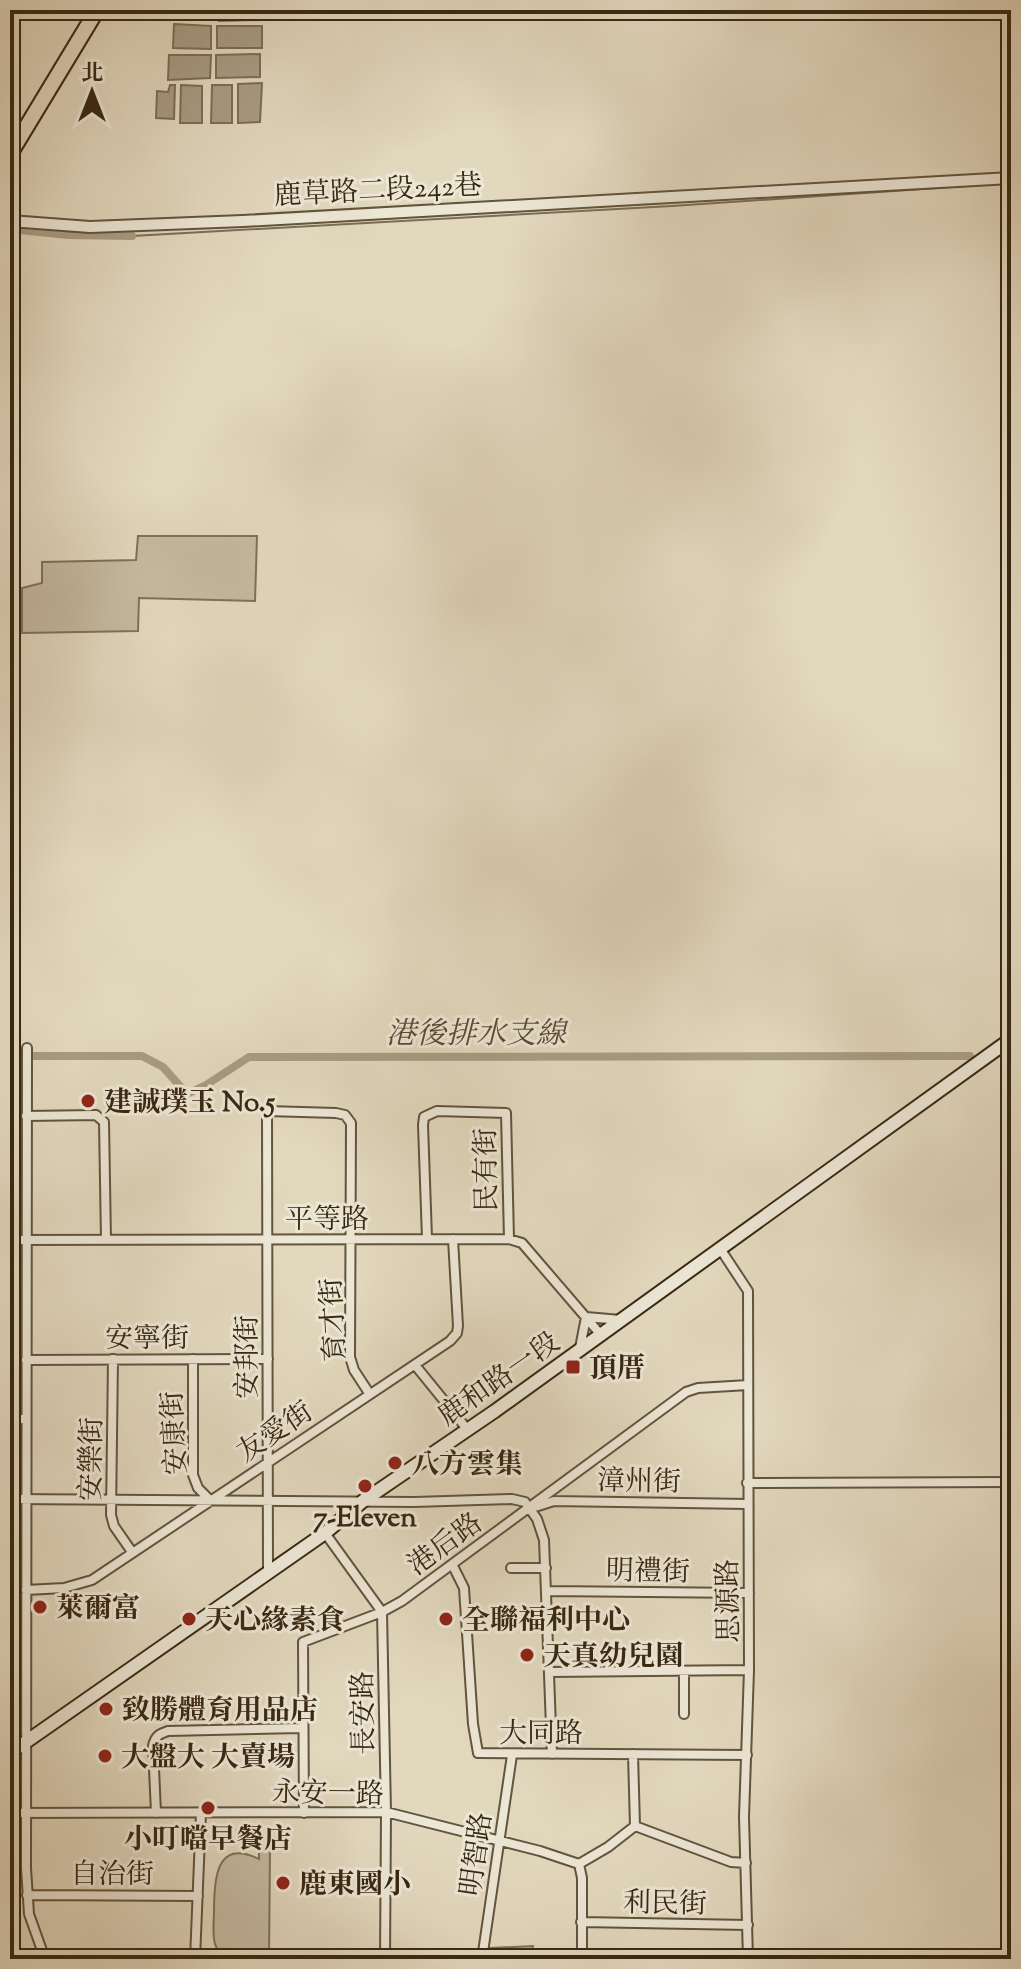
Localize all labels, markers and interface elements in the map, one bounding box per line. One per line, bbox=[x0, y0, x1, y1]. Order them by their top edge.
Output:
north arrow bbox=[52, 52, 132, 132]
text: 北 bbox=[81, 59, 103, 91]
street label: 鹿草路二段242巷 bbox=[273, 167, 483, 217]
water label: 港後排水支線 bbox=[386, 1014, 569, 1057]
place label: 建誠璞玉 No.5 bbox=[104, 1084, 276, 1124]
marker: 建誠璞玉 No.5 bbox=[79, 1092, 97, 1110]
street label: 民有街 bbox=[467, 1128, 509, 1212]
street label: 平等路 bbox=[285, 1201, 369, 1241]
street label: 育才街 bbox=[313, 1277, 357, 1363]
street label: 安邦街 bbox=[229, 1315, 269, 1399]
street label: 安寧街 bbox=[105, 1320, 189, 1360]
street label: 鹿和路一段 bbox=[431, 1324, 569, 1437]
place label: 頂厝 bbox=[589, 1350, 645, 1390]
marker: 頂厝 bbox=[564, 1358, 582, 1376]
street label: 安康街 bbox=[154, 1390, 198, 1476]
street label: 友愛街 bbox=[230, 1393, 322, 1474]
street label: 安樂街 bbox=[72, 1417, 114, 1501]
place label: 八方雲集 bbox=[411, 1446, 523, 1486]
marker: 八方雲集 bbox=[386, 1454, 404, 1472]
street label: 漳州街 bbox=[597, 1462, 681, 1504]
marker: 7-Eleven bbox=[356, 1477, 374, 1495]
place label: 7-Eleven bbox=[313, 1499, 417, 1539]
street label: 港后路 bbox=[400, 1505, 492, 1586]
street label: 明禮街 bbox=[606, 1552, 690, 1594]
street label: 思源路 bbox=[709, 1559, 751, 1643]
place label: 萊爾富 bbox=[56, 1590, 140, 1630]
marker: 萊爾富 bbox=[31, 1598, 49, 1616]
place label: 天心緣素食 bbox=[205, 1602, 345, 1642]
place label: 全聯福利中心 bbox=[462, 1602, 630, 1642]
marker: 天心緣素食 bbox=[180, 1610, 198, 1628]
marker: 全聯福利中心 bbox=[437, 1610, 455, 1628]
place label: 天真幼兒園 bbox=[543, 1638, 683, 1678]
marker: 天真幼兒園 bbox=[518, 1646, 536, 1664]
street label: 長安路 bbox=[344, 1671, 386, 1755]
place label: 致勝體育用品店 bbox=[122, 1692, 318, 1732]
marker: 致勝體育用品店 bbox=[97, 1700, 115, 1718]
street label: 大同路 bbox=[499, 1715, 583, 1755]
place label: 大盤大 大賣場 bbox=[121, 1739, 295, 1779]
marker: 大盤大 大賣場 bbox=[96, 1747, 114, 1765]
street label: 永安一路 bbox=[272, 1774, 384, 1816]
marker: 小叮噹早餐店 bbox=[199, 1799, 217, 1817]
street label: 明智路 bbox=[452, 1810, 504, 1899]
place label: 小叮噹早餐店 bbox=[124, 1821, 292, 1861]
street label: 自治街 bbox=[70, 1856, 154, 1896]
place label: 鹿東國小 bbox=[299, 1866, 411, 1906]
marker: 鹿東國小 bbox=[274, 1874, 292, 1892]
street label: 利民街 bbox=[623, 1884, 707, 1926]

